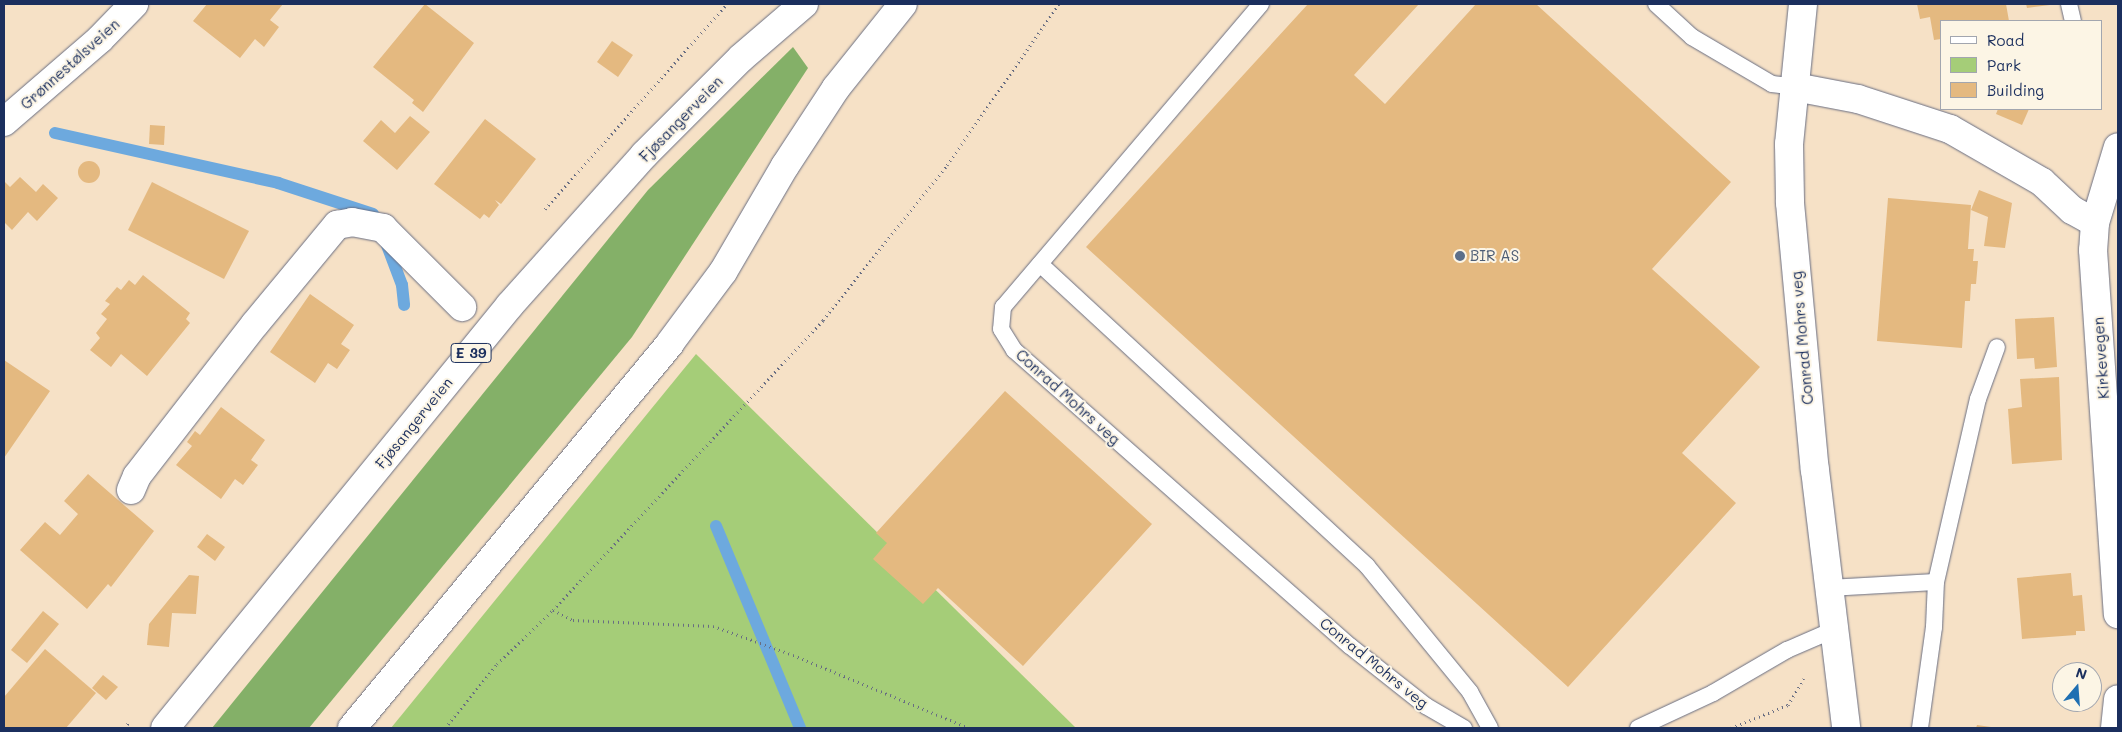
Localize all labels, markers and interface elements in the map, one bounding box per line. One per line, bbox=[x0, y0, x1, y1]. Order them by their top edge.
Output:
street label: Grønnestølsveien bbox=[17, 15, 123, 113]
legend bbox=[1940, 20, 2102, 110]
text: Road bbox=[1987, 30, 2024, 50]
text: Park bbox=[1987, 55, 2021, 75]
street label: Fjøsangerveien bbox=[636, 72, 726, 166]
text: Building bbox=[1987, 80, 2044, 100]
place label: BIR AS bbox=[1470, 247, 1519, 265]
marker: BIR AS bbox=[1454, 250, 1466, 262]
street label: Conrad Mohrs veg bbox=[1787, 270, 1817, 406]
street label: Kirkevegen bbox=[2089, 316, 2113, 400]
road number: E 39 bbox=[450, 342, 492, 364]
street label: Conrad Mohrs veg bbox=[1012, 345, 1124, 449]
street label: Fjøsangerveien bbox=[372, 374, 456, 472]
street label: Conrad Mohrs veg bbox=[1316, 614, 1432, 712]
north arrow bbox=[2052, 662, 2102, 712]
text: N bbox=[2073, 663, 2089, 684]

